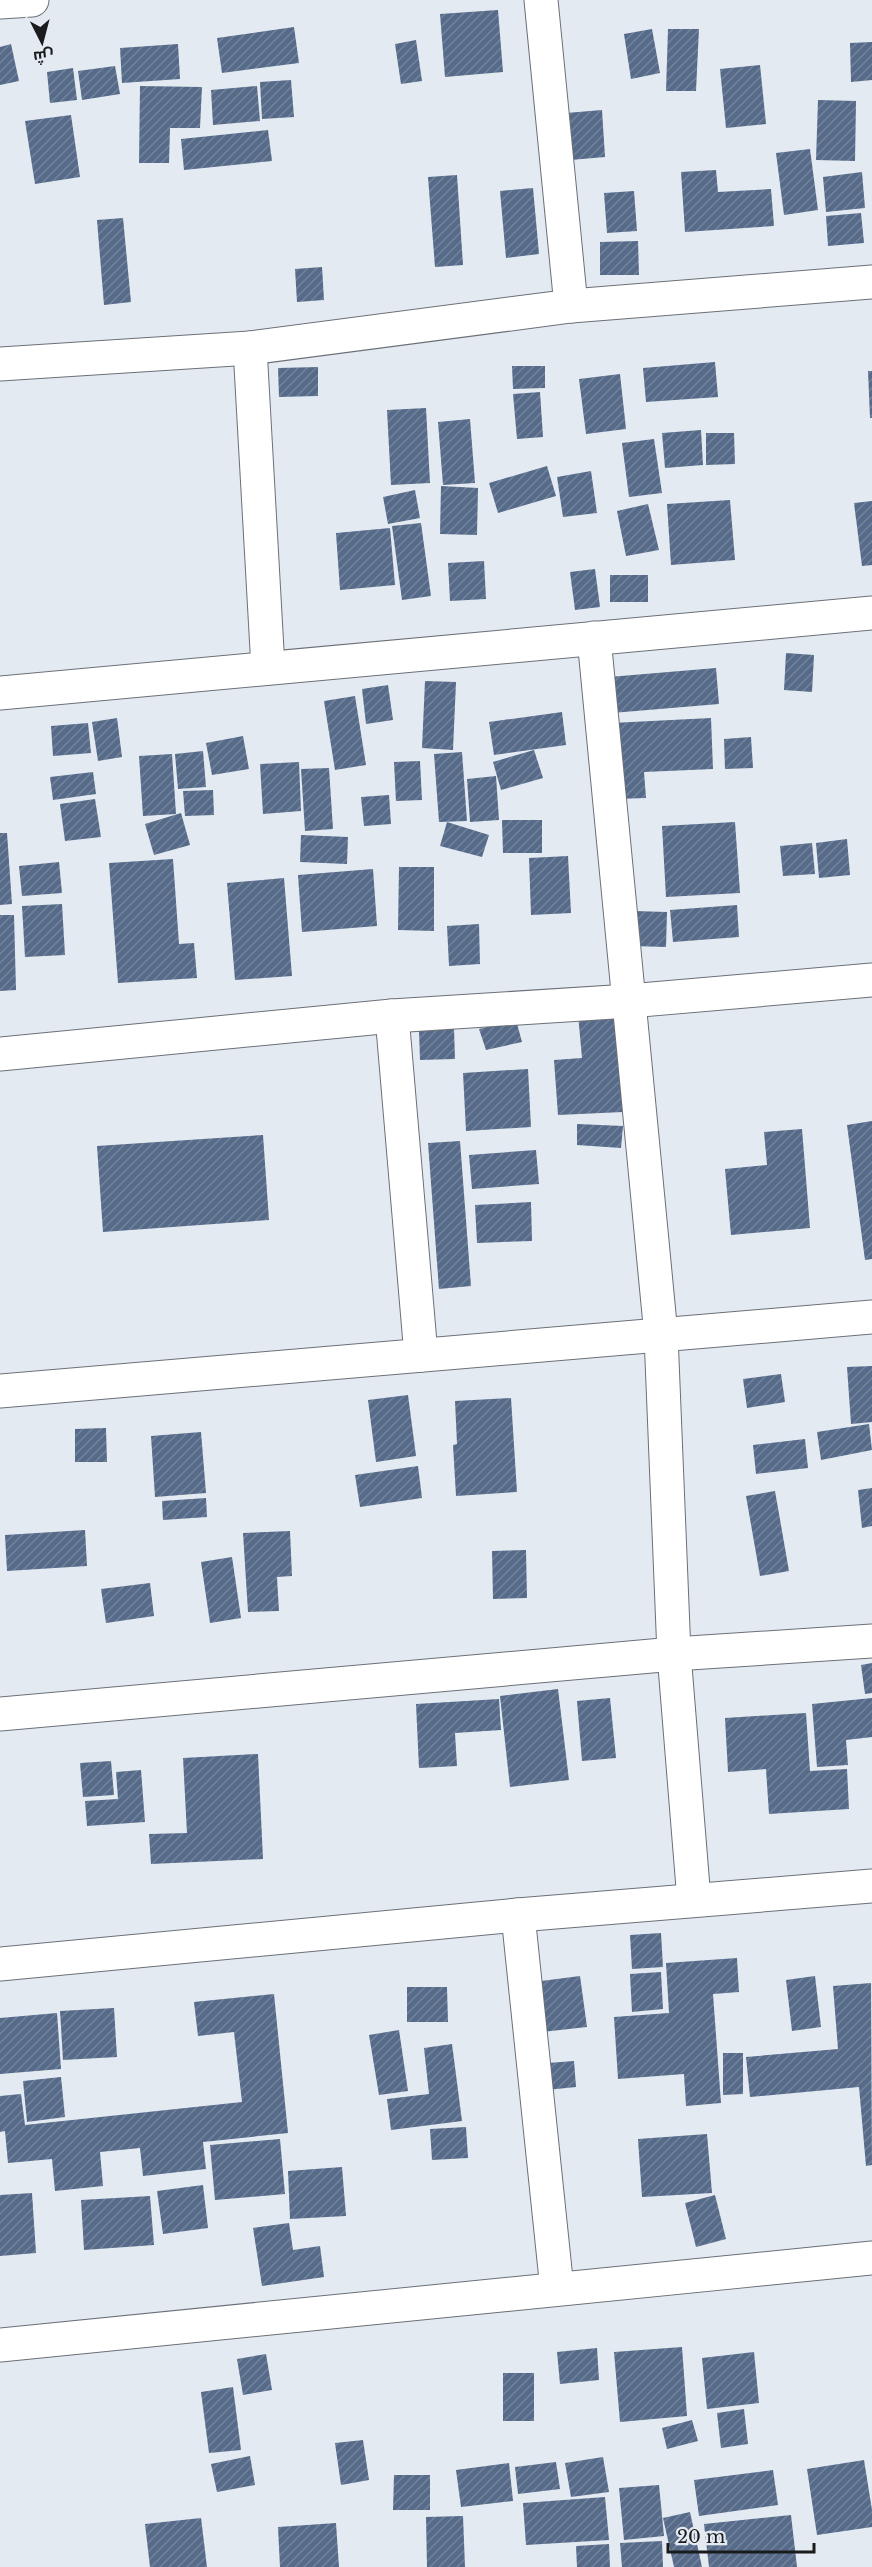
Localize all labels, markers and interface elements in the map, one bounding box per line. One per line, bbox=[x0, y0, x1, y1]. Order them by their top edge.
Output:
north arrow bbox=[12, 12, 72, 72]
text: ش bbox=[32, 46, 55, 68]
scale bar bbox=[668, 2516, 814, 2554]
text: 20 m bbox=[677, 2526, 725, 2548]

